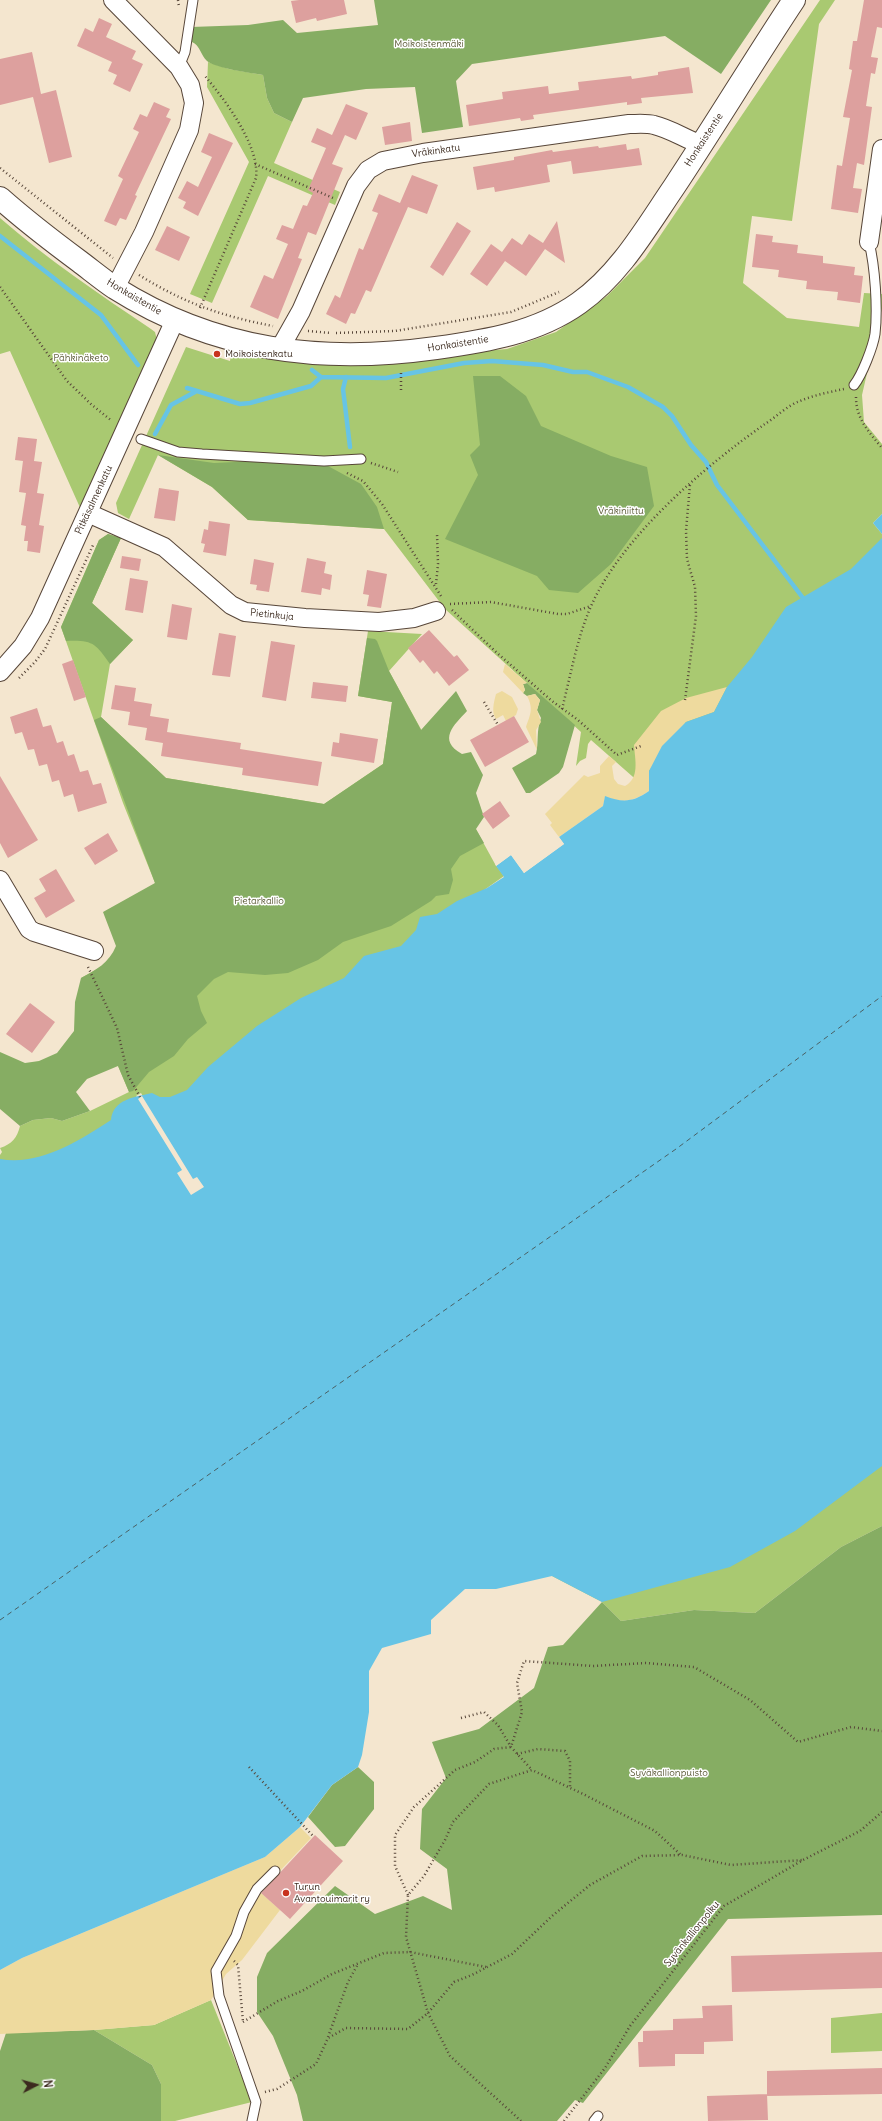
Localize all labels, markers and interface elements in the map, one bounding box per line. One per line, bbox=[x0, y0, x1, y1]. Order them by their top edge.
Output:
park label: Moikoistenmäki bbox=[394, 38, 464, 50]
street label: Honkaistentie bbox=[682, 111, 726, 169]
street label: Vräkinkatu bbox=[411, 142, 461, 160]
street label: Honkaistentie bbox=[104, 276, 164, 318]
street label: Honkaistentie bbox=[427, 333, 489, 355]
place label: Moikoistenkatu bbox=[225, 348, 293, 360]
marker: Moikoistenkatu bbox=[212, 349, 222, 359]
park label: Pähkinäketo bbox=[53, 352, 109, 364]
street label: Pitkäsalmenkatu bbox=[73, 464, 115, 536]
park label: Vräkiniittu bbox=[598, 505, 644, 517]
street label: Pietinkuja bbox=[250, 607, 294, 623]
park label: Pietarkallio bbox=[234, 895, 284, 907]
park label: Syväkallionpuisto bbox=[630, 1767, 708, 1779]
place label: Turun Avantouimarit ry bbox=[294, 1881, 370, 1904]
marker: Turun Avantouimarit ry bbox=[281, 1888, 291, 1898]
street label: Syvänkallionpolku bbox=[662, 1899, 722, 1969]
north arrow bbox=[16, 2065, 56, 2105]
text: N bbox=[41, 2079, 55, 2088]

